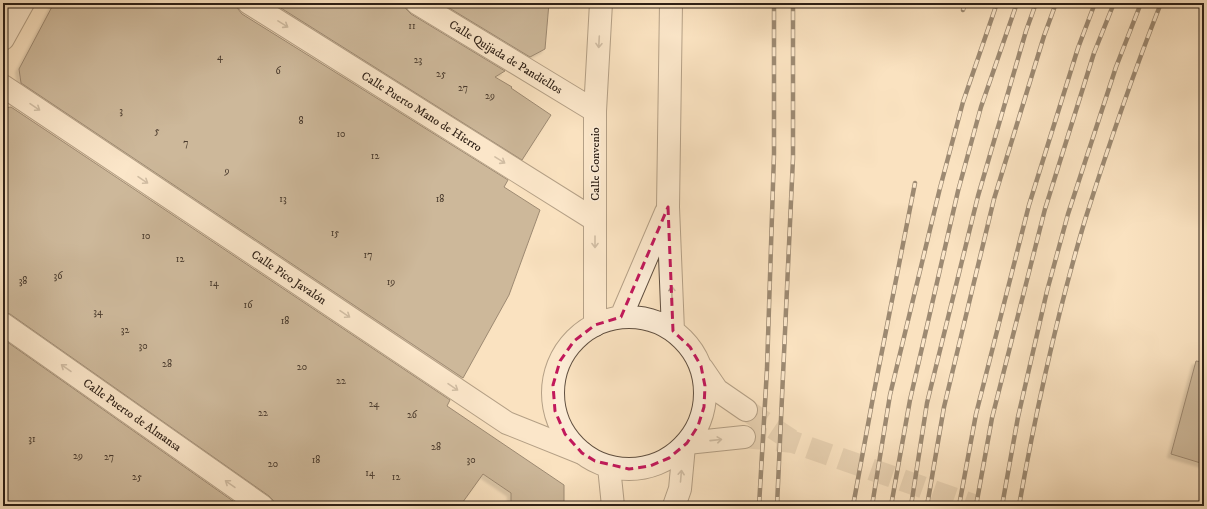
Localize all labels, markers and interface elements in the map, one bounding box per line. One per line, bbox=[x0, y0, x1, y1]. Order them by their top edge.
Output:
street label: Calle Quijada de Pandiellos bbox=[446, 17, 566, 97]
one-way arrow bbox=[277, 19, 288, 28]
house number: 11 bbox=[408, 20, 416, 32]
one-way arrow bbox=[595, 35, 602, 48]
house number: 4 bbox=[217, 51, 223, 63]
house number: 23 bbox=[414, 54, 423, 66]
house number: 6 bbox=[275, 65, 281, 77]
street label: Calle Puerto Mano de Hierro bbox=[359, 68, 485, 155]
house number: 25 bbox=[436, 68, 446, 80]
house number: 27 bbox=[458, 82, 468, 94]
house number: 29 bbox=[485, 90, 495, 102]
one-way arrow bbox=[30, 103, 41, 112]
house number: 3 bbox=[119, 105, 123, 117]
house number: 8 bbox=[298, 115, 304, 127]
house number: 5 bbox=[155, 125, 160, 137]
street label: Calle Convenio bbox=[588, 127, 603, 201]
house number: 10 bbox=[336, 128, 346, 140]
house number: 7 bbox=[183, 137, 189, 149]
house number: 12 bbox=[371, 150, 379, 162]
one-way arrow bbox=[494, 155, 505, 164]
house number: 9 bbox=[224, 165, 230, 177]
one-way arrow bbox=[138, 176, 149, 184]
house number: 13 bbox=[279, 193, 287, 205]
house number: 18 bbox=[436, 193, 444, 205]
house number: 15 bbox=[331, 227, 339, 239]
house number: 10 bbox=[141, 230, 151, 242]
one-way arrow bbox=[591, 235, 599, 248]
street label: Calle Pico Javalón bbox=[249, 247, 330, 308]
house number: 17 bbox=[364, 249, 372, 261]
house number: 12 bbox=[176, 253, 184, 265]
house number: 36 bbox=[54, 270, 63, 282]
house number: 38 bbox=[19, 275, 27, 287]
house number: 19 bbox=[387, 276, 395, 288]
house number: 14 bbox=[209, 277, 219, 289]
one-way arrow bbox=[668, 286, 675, 299]
house number: 16 bbox=[244, 299, 253, 311]
house number: 34 bbox=[93, 306, 103, 318]
one-way arrow bbox=[339, 310, 350, 318]
house number: 18 bbox=[281, 315, 289, 327]
house number: 32 bbox=[121, 324, 129, 336]
house number: 30 bbox=[138, 340, 148, 352]
house number: 28 bbox=[162, 358, 172, 370]
house number: 20 bbox=[297, 361, 307, 373]
one-way arrow bbox=[61, 364, 72, 372]
street label: Calle Puerto de Almansa bbox=[80, 375, 185, 455]
house number: 22 bbox=[336, 375, 346, 387]
one-way arrow bbox=[447, 383, 459, 391]
house number: 24 bbox=[369, 398, 380, 410]
house number: 22 bbox=[258, 407, 268, 419]
house number: 26 bbox=[407, 409, 418, 421]
house number: 31 bbox=[28, 433, 36, 445]
one-way arrow bbox=[709, 436, 722, 444]
house number: 28 bbox=[431, 441, 441, 453]
house number: 29 bbox=[73, 450, 83, 462]
house number: 27 bbox=[104, 451, 114, 463]
house number: 18 bbox=[312, 454, 320, 466]
house number: 30 bbox=[466, 454, 476, 466]
house number: 20 bbox=[268, 458, 278, 470]
house number: 14 bbox=[365, 467, 375, 479]
one-way arrow bbox=[678, 470, 685, 483]
house number: 25 bbox=[132, 471, 142, 483]
house number: 12 bbox=[392, 471, 400, 483]
one-way arrow bbox=[225, 479, 236, 488]

